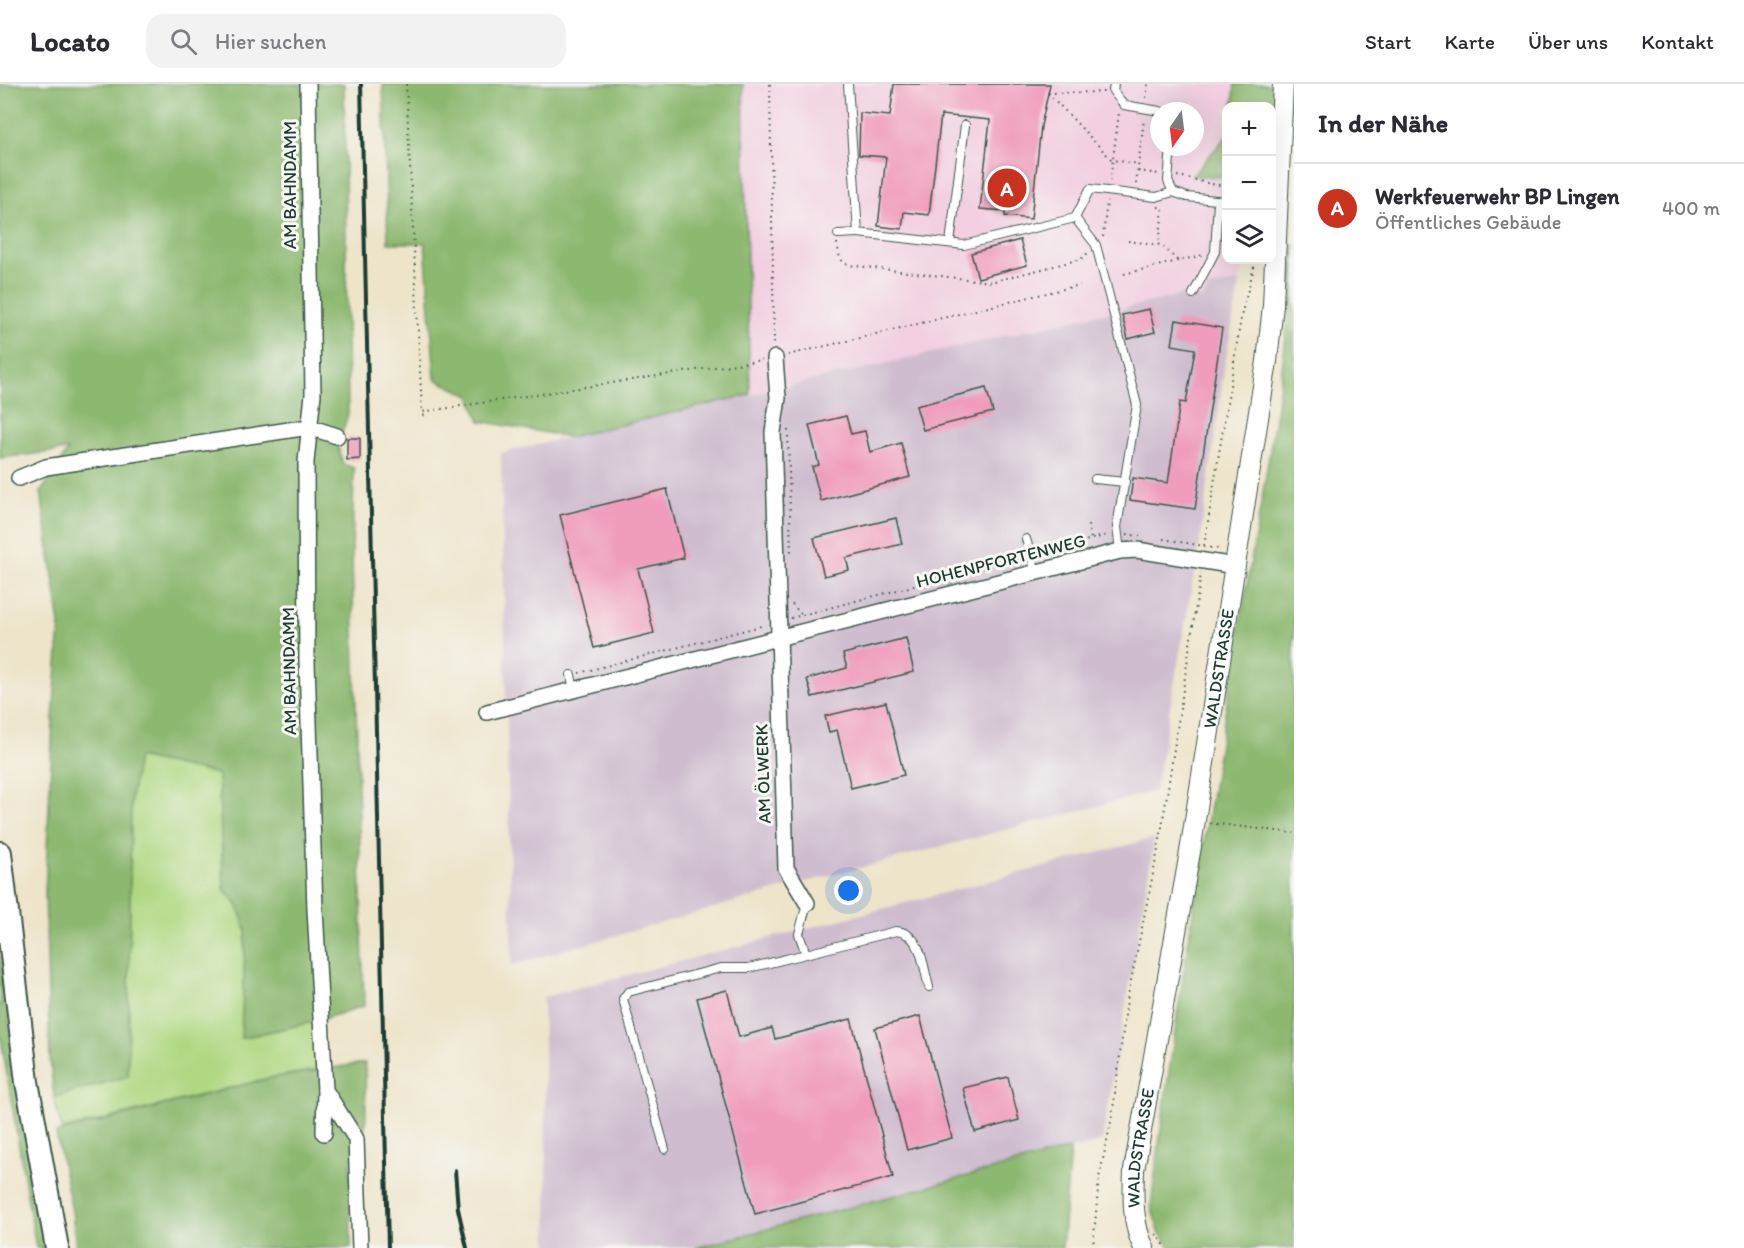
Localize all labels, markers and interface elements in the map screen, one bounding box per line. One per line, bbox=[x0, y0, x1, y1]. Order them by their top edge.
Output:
search box bbox=[146, 14, 566, 68]
text: Locato bbox=[30, 24, 110, 58]
icon: search bbox=[167, 25, 200, 58]
text: Hier suchen bbox=[215, 28, 326, 55]
text: Start bbox=[1365, 29, 1411, 54]
text: Karte bbox=[1444, 29, 1495, 54]
text: Über uns bbox=[1528, 29, 1608, 54]
text: Kontakt bbox=[1641, 29, 1714, 54]
north arrow bbox=[1150, 102, 1204, 156]
map controls bbox=[1222, 102, 1276, 264]
button: + bbox=[1222, 102, 1276, 156]
text: In der Nähe bbox=[1318, 107, 1448, 139]
street label: AM BAHNDAMM bbox=[279, 121, 301, 249]
button: − bbox=[1222, 156, 1276, 210]
pin: A bbox=[988, 166, 1026, 210]
text: Werkfeuerwehr BP Lingen bbox=[1375, 183, 1620, 210]
text: A bbox=[1331, 196, 1344, 220]
text: 400 m bbox=[1662, 196, 1720, 220]
button: layers bbox=[1222, 210, 1276, 264]
text: Öffentliches Gebäude bbox=[1375, 210, 1561, 234]
street label: HOHENPFORTENWEG bbox=[914, 529, 1088, 593]
street label: AM BAHNDAMM bbox=[277, 607, 301, 735]
street label: WALDSTRASSE bbox=[1199, 607, 1239, 730]
street label: AM ÖLWERK bbox=[750, 724, 776, 824]
your location bbox=[834, 876, 863, 905]
street label: WALDSTRASSE bbox=[1122, 1086, 1159, 1208]

